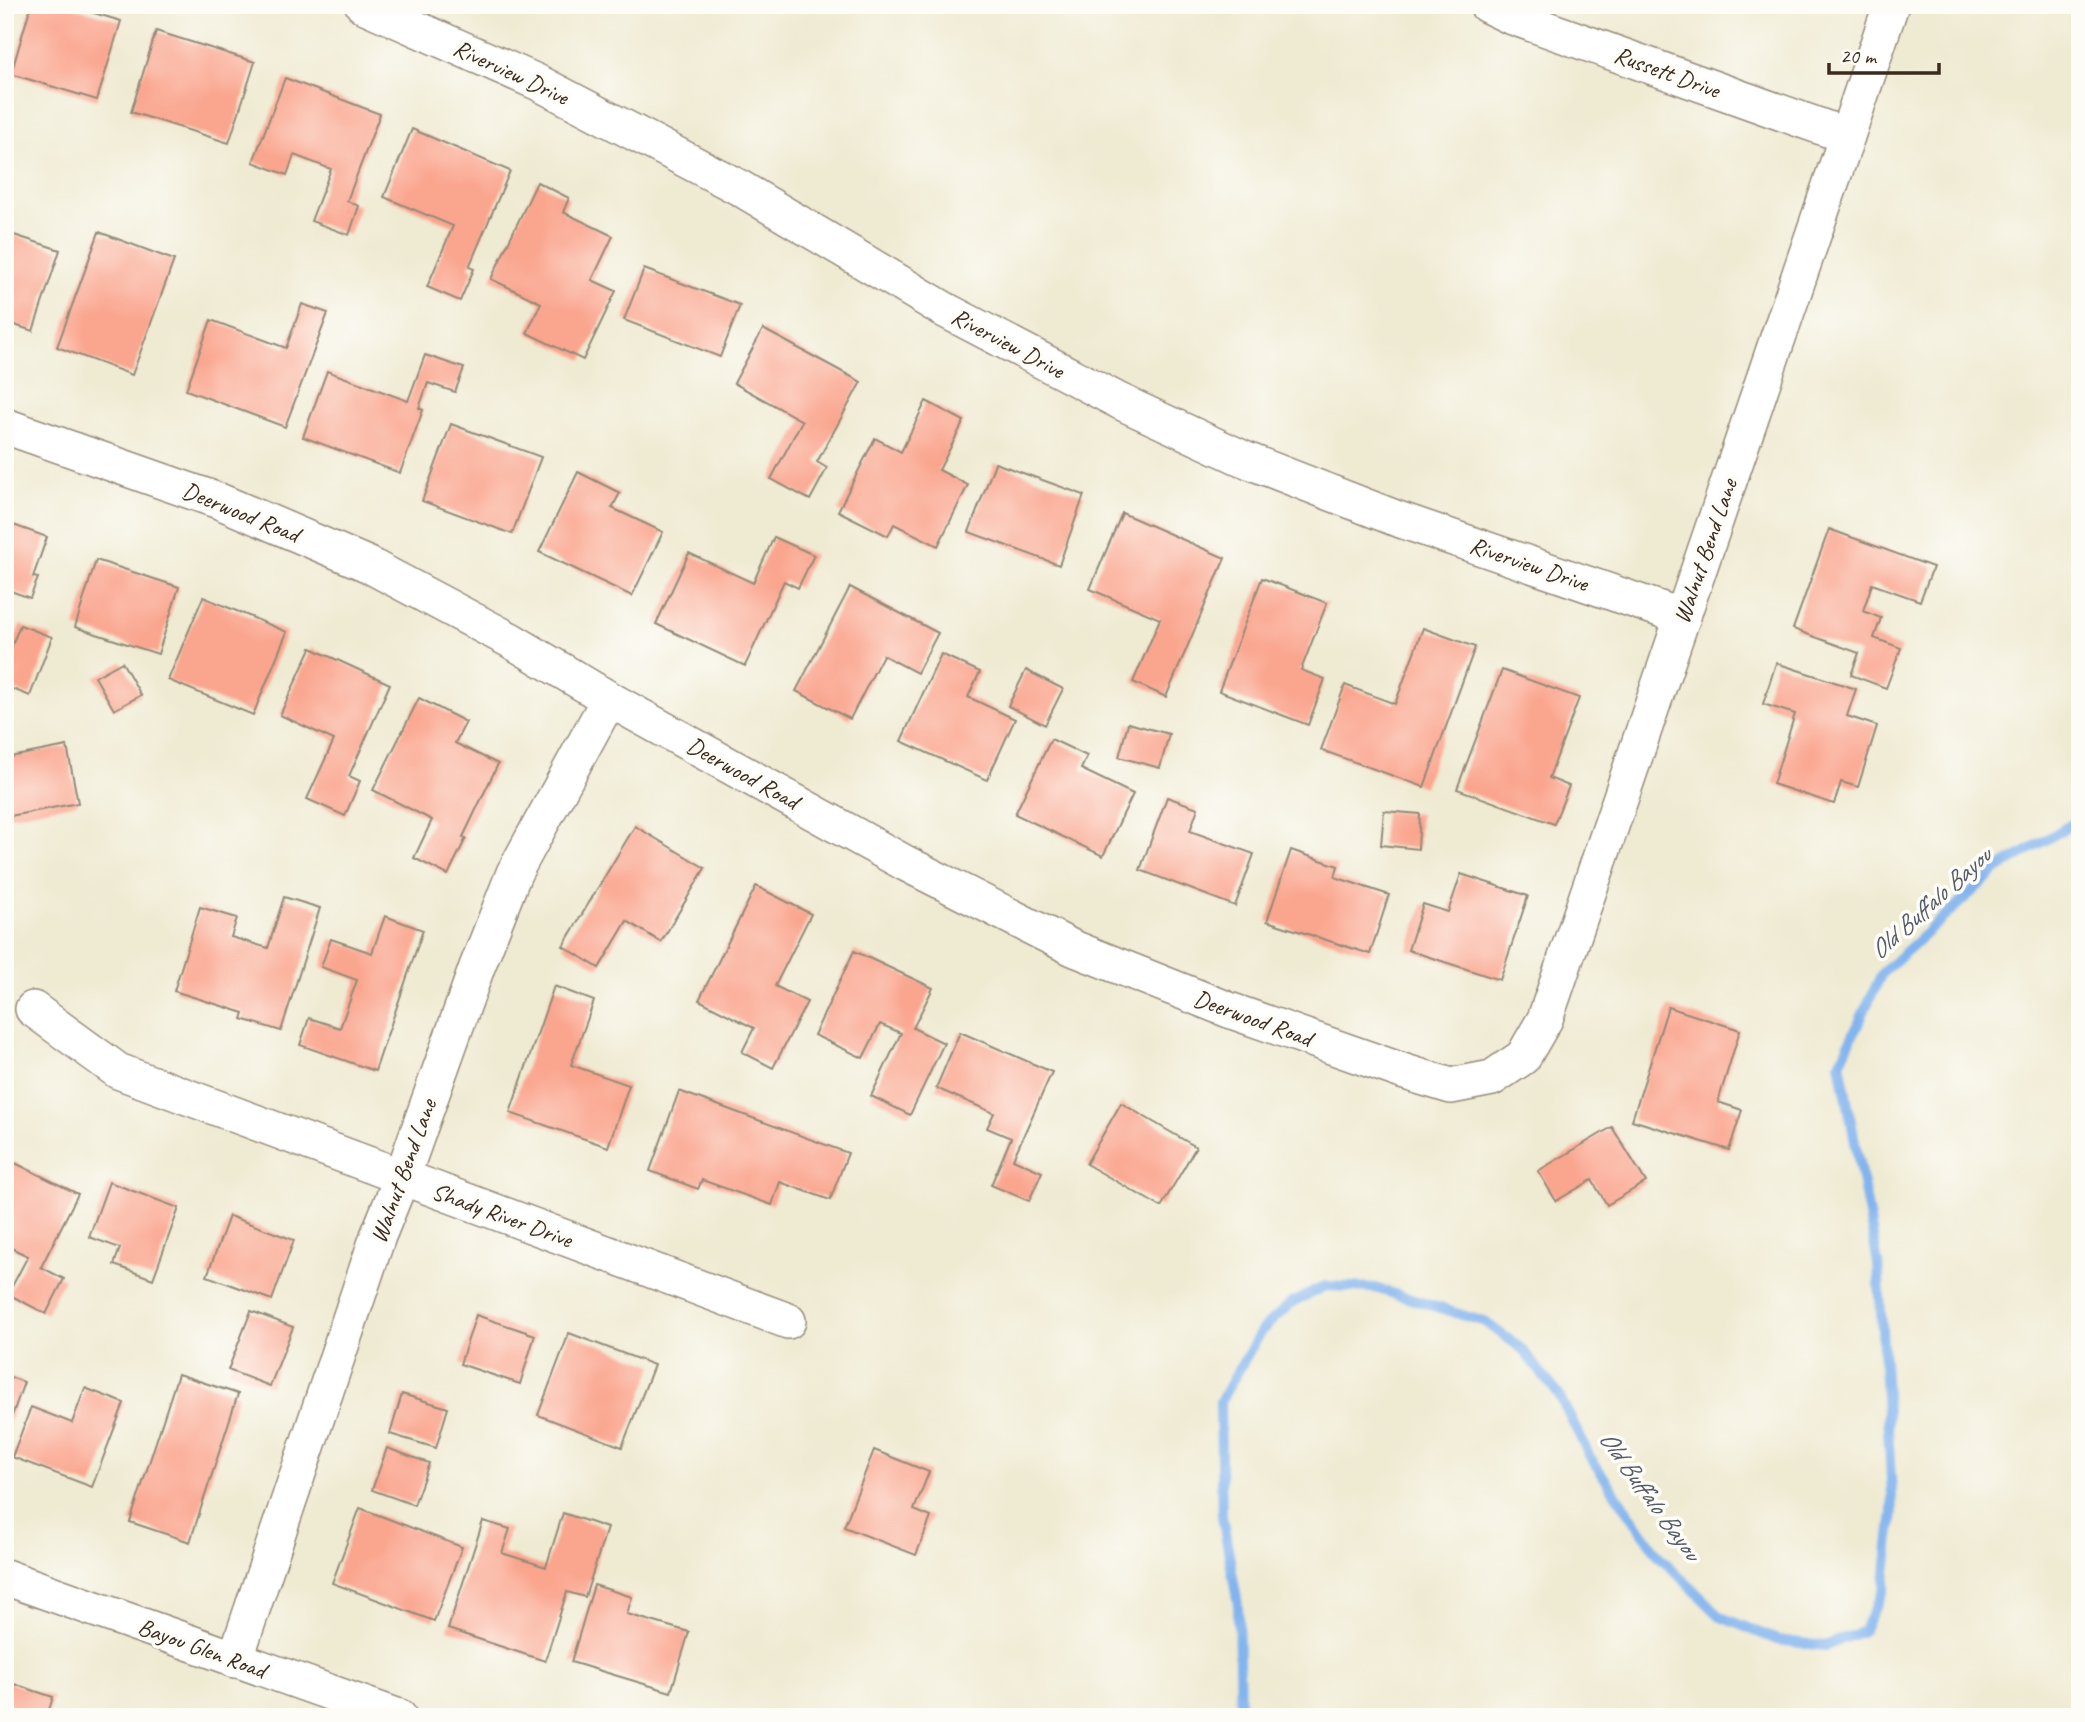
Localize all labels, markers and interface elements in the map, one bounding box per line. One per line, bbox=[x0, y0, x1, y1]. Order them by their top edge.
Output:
street label: Riverview Drive bbox=[449, 32, 575, 113]
scale bar bbox=[1829, 32, 1940, 76]
street label: Russett Drive bbox=[1610, 39, 1726, 106]
text: 20 m bbox=[1840, 43, 1878, 69]
street label: Riverview Drive bbox=[947, 301, 1071, 386]
street label: Walnut Bend Lane bbox=[1666, 473, 1744, 627]
street label: Deerwood Road bbox=[178, 475, 307, 550]
street label: Riverview Drive bbox=[1466, 530, 1594, 599]
street label: Deerwood Road bbox=[682, 730, 807, 818]
water label: Old Buffalo Bayou bbox=[1862, 837, 2000, 966]
street label: Deerwood Road bbox=[1190, 983, 1319, 1054]
street label: Walnut Bend Lane bbox=[363, 1093, 444, 1247]
street label: Shady River Drive bbox=[428, 1176, 578, 1255]
water label: Old Buffalo Bayou bbox=[1592, 1424, 1710, 1569]
street label: Bayou Glen Road bbox=[134, 1611, 273, 1686]

